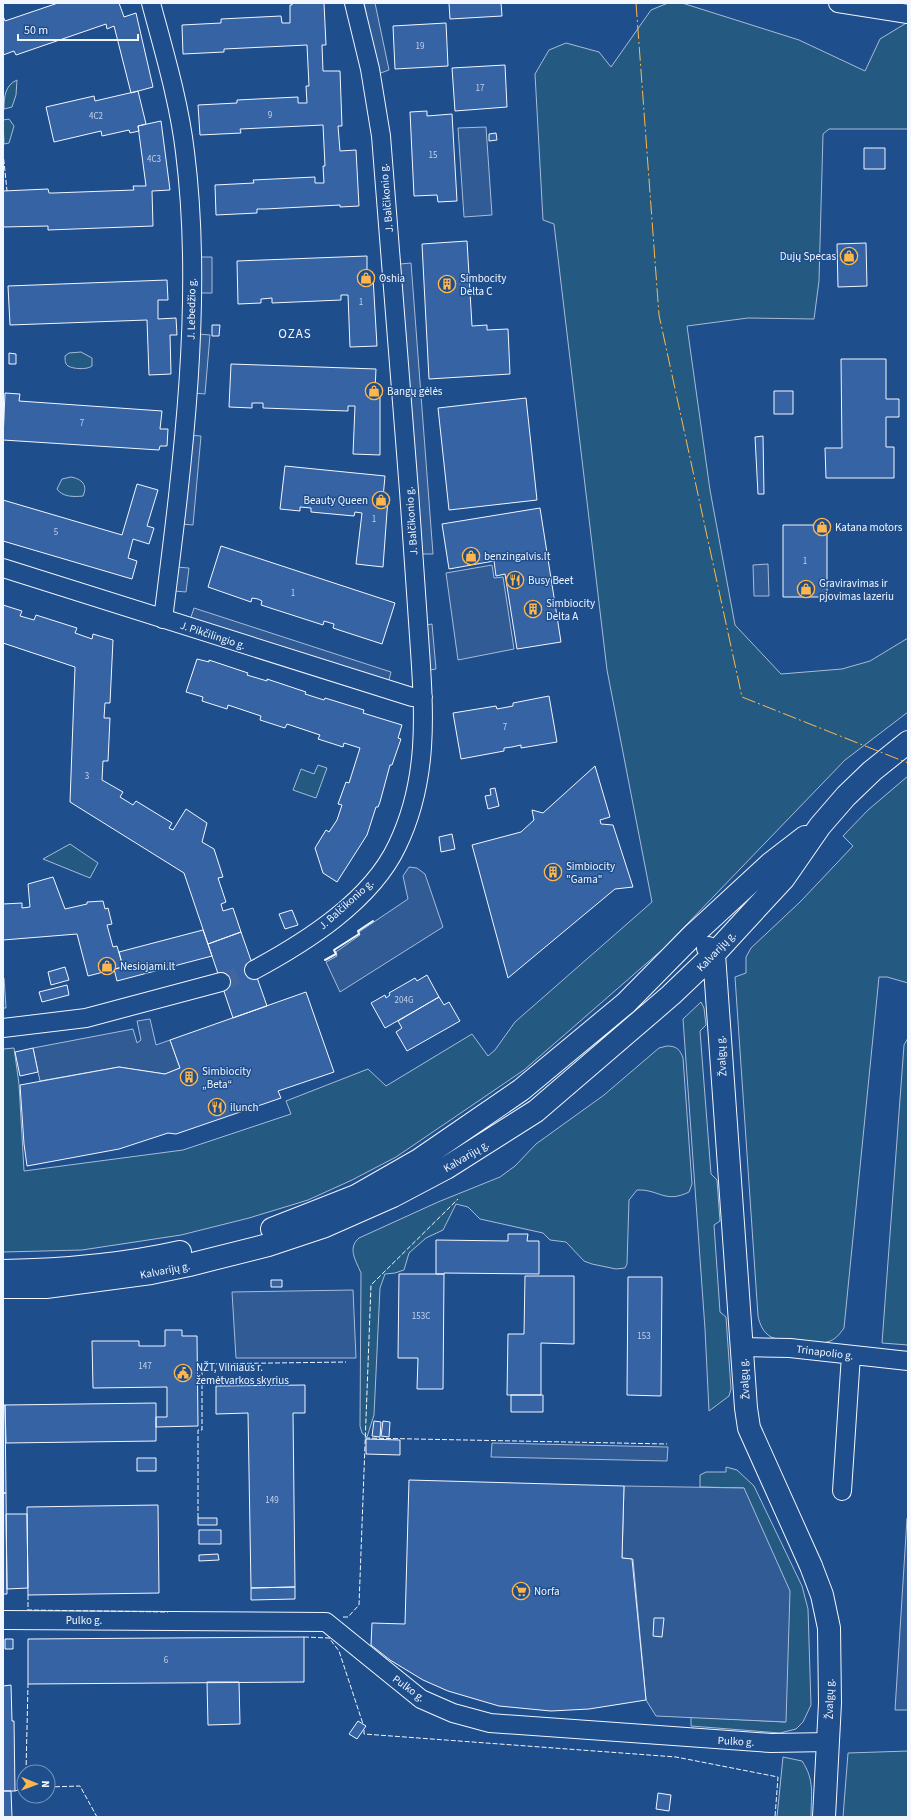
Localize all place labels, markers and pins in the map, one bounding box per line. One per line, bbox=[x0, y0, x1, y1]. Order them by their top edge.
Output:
shop icon: Dujų Specas bbox=[839, 246, 859, 266]
place label: Dujų Specas bbox=[780, 249, 836, 264]
shop icon: Oshia bbox=[356, 268, 376, 288]
place label: Oshia bbox=[379, 271, 405, 286]
place label: Simbocity Delta C bbox=[460, 271, 506, 299]
building icon: Simbocity Delta C bbox=[437, 274, 457, 294]
shop icon: Bangų gėlės bbox=[364, 381, 384, 401]
place label: Bangų gėlės bbox=[387, 384, 443, 399]
shop icon: Beauty Queen bbox=[371, 490, 391, 510]
place label: Beauty Queen bbox=[303, 493, 368, 508]
shop icon: Katana motors bbox=[812, 517, 832, 537]
place label: Katana motors bbox=[835, 520, 903, 535]
shop icon: benzingalvis.lt bbox=[461, 546, 481, 566]
place label: benzingalvis.lt bbox=[484, 549, 551, 564]
restaurant icon: Busy Beet bbox=[505, 570, 525, 590]
place label: Busy Beet bbox=[528, 573, 574, 588]
place label: Graviravimas ir pjovimas lazeriu bbox=[819, 576, 894, 604]
shop icon: Graviravimas ir pjovimas lazeriu bbox=[796, 579, 816, 599]
place label: Simbiocity Delta A bbox=[546, 596, 595, 624]
building icon: Simbiocity Delta A bbox=[523, 599, 543, 619]
place label: Simbiocity "Gama" bbox=[566, 859, 615, 887]
building icon: Simbiocity "Gama" bbox=[543, 862, 563, 882]
shop icon: Nesiojami.lt bbox=[97, 956, 117, 976]
place label: Nesiojami.lt bbox=[120, 959, 175, 974]
place label: Simbiocity „Beta“ bbox=[202, 1064, 251, 1092]
building icon: Simbiocity „Beta“ bbox=[179, 1067, 199, 1087]
restaurant icon: ilunch bbox=[207, 1097, 227, 1117]
place label: ilunch bbox=[230, 1100, 259, 1115]
place label: NŽT, Vilniaus r. žemėtvarkos skyrius bbox=[196, 1360, 289, 1388]
public building icon: NŽT, Vilniaus r. žemėtvarkos skyrius bbox=[173, 1363, 193, 1383]
supermarket icon: Norfa bbox=[511, 1581, 531, 1601]
place label: Norfa bbox=[534, 1584, 559, 1599]

